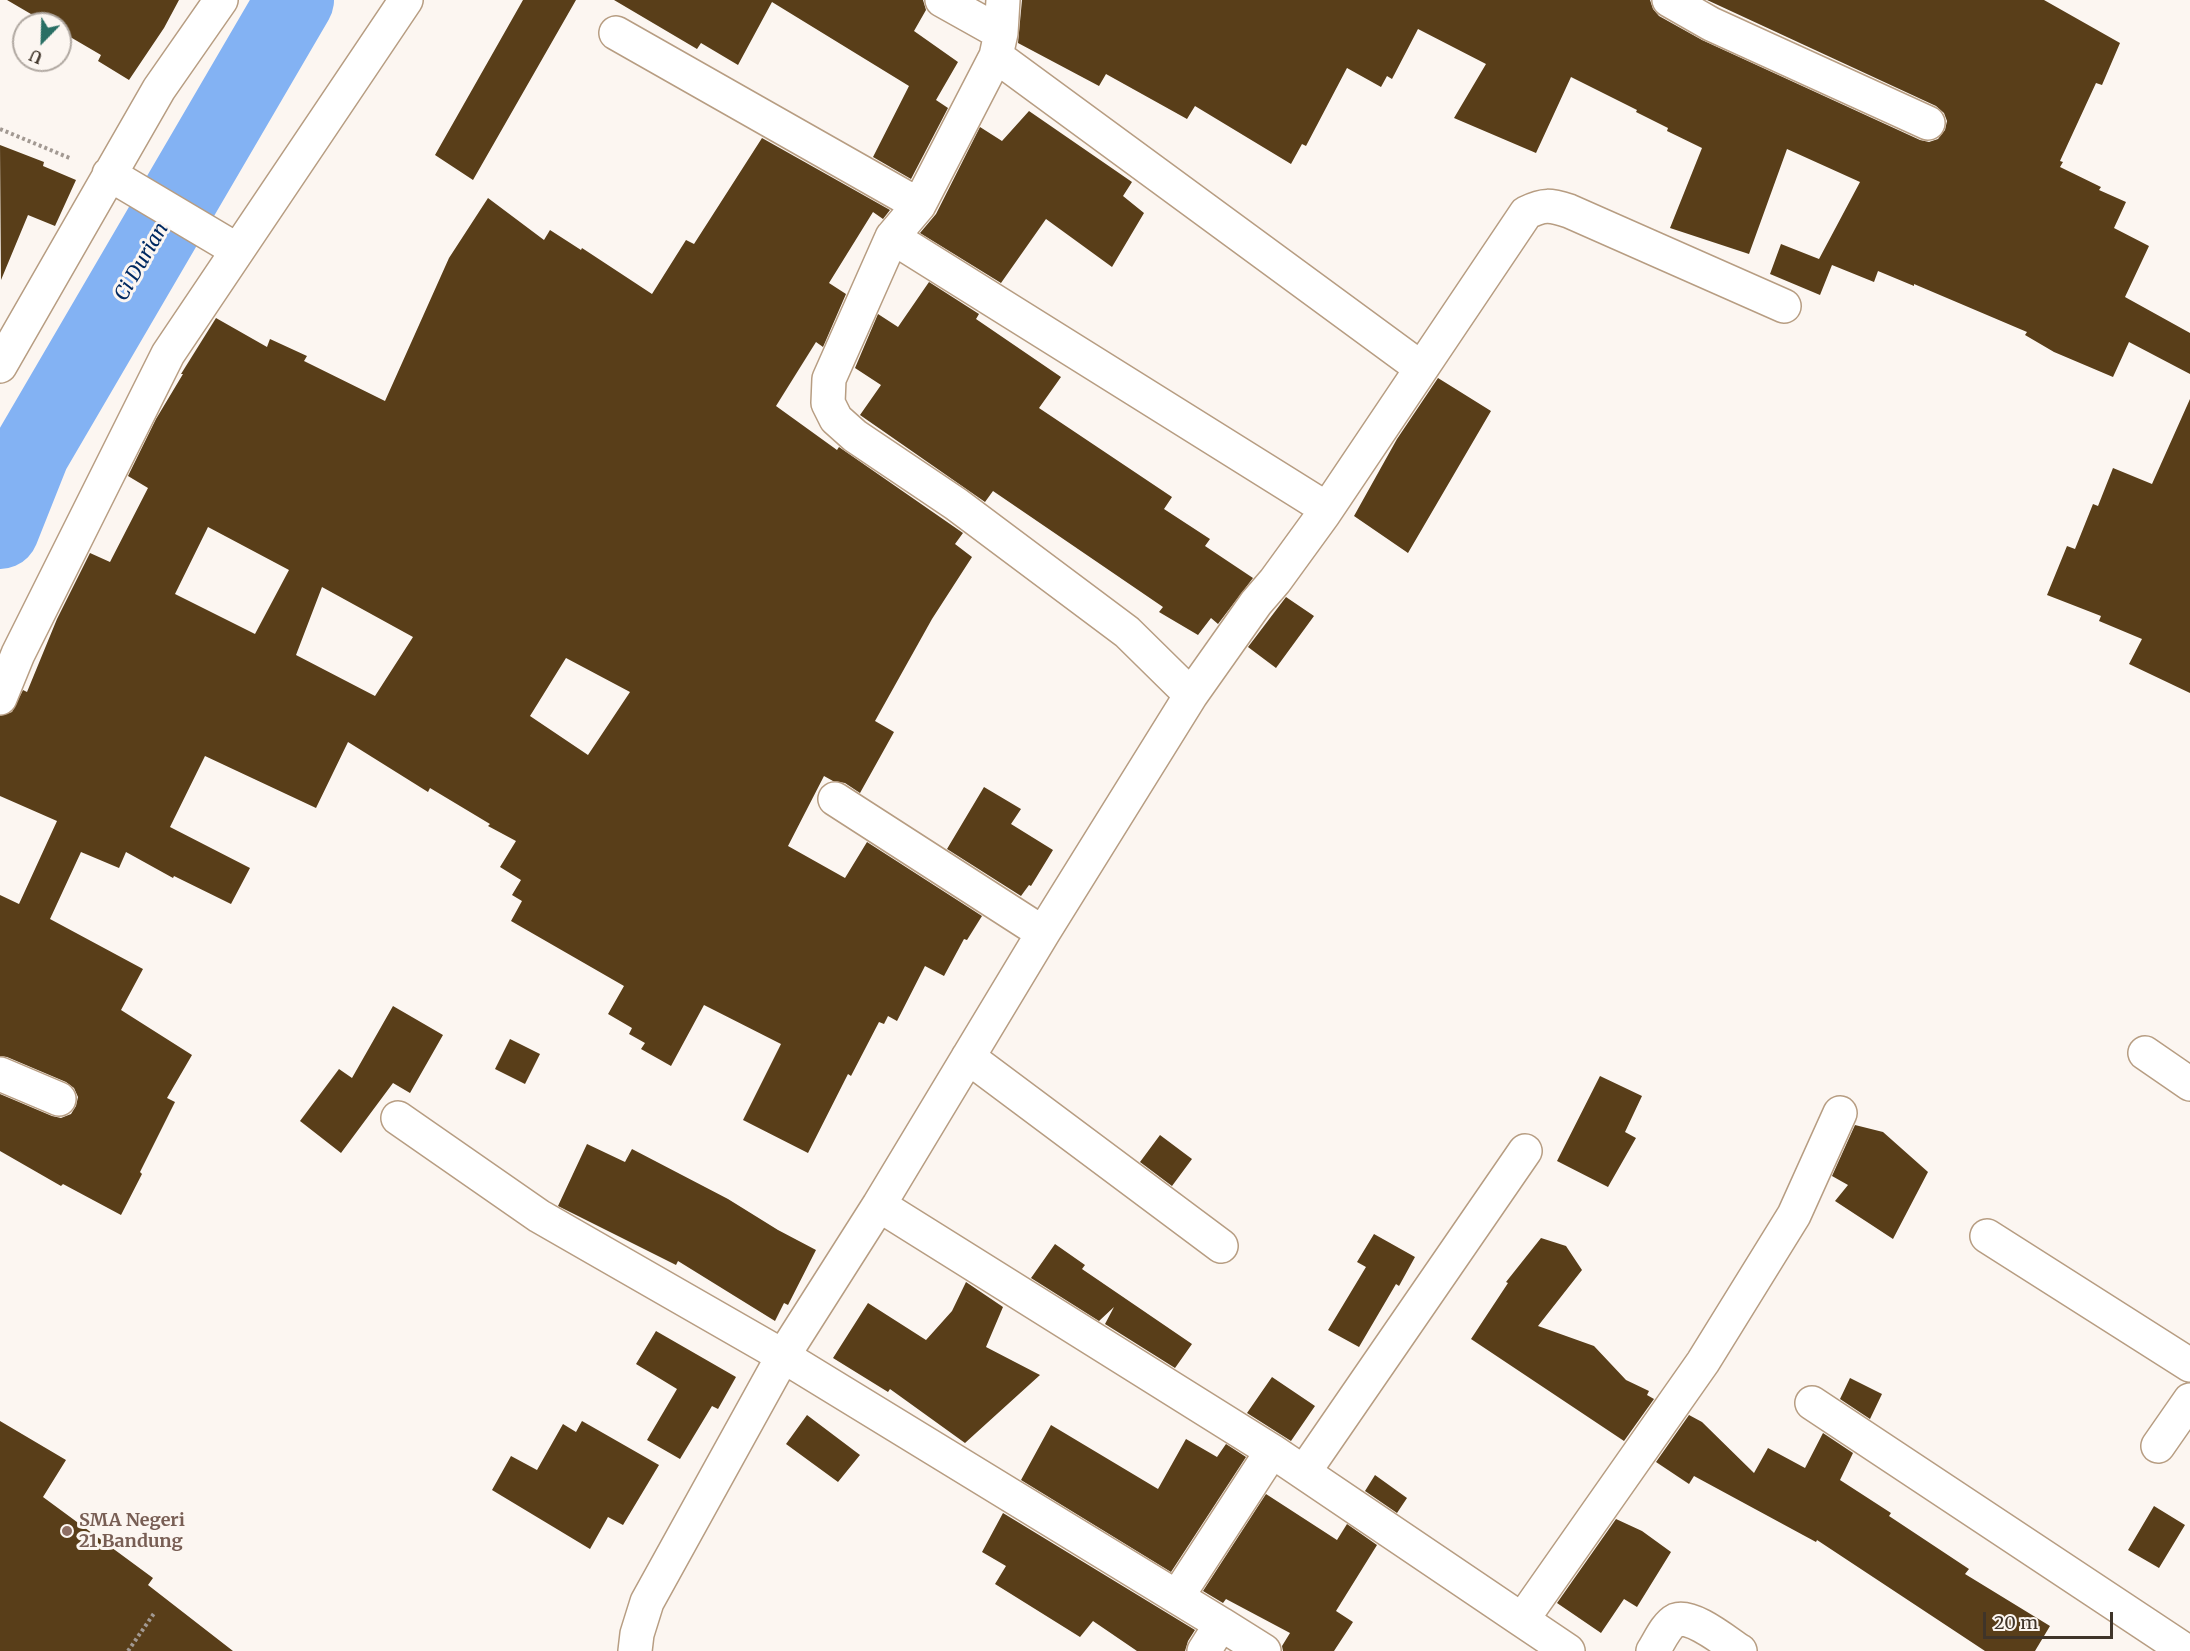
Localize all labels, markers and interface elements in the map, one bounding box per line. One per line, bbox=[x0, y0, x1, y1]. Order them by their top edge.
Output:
north arrow bbox=[12, 12, 72, 72]
text: U bbox=[26, 45, 45, 68]
water label: Ci Durian bbox=[110, 219, 174, 305]
place label: SMA Negeri 21 Bandung bbox=[79, 1510, 185, 1552]
marker: SMA Negeri 21 Bandung bbox=[60, 1524, 74, 1538]
scale bar bbox=[1986, 1600, 2116, 1638]
text: 20 m bbox=[1994, 1611, 2038, 1634]

